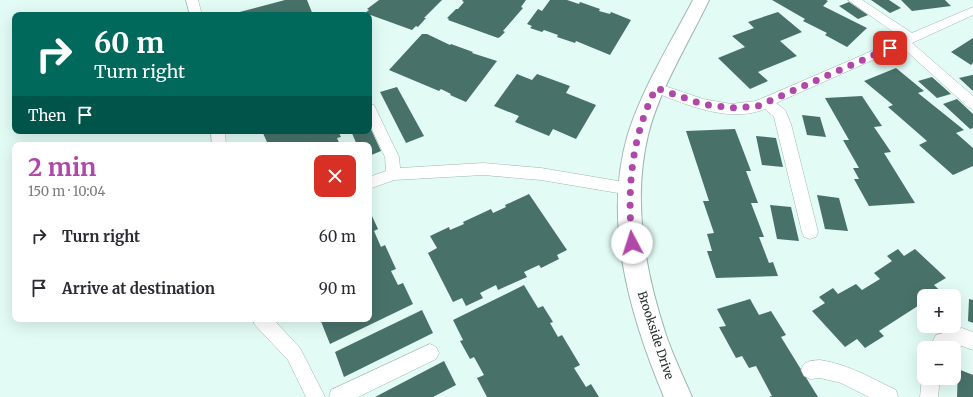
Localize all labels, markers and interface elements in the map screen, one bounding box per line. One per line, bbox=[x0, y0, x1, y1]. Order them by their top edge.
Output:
text: 60 m bbox=[94, 25, 164, 61]
icon: right bbox=[28, 28, 80, 80]
pin bbox=[873, 31, 907, 65]
icon: arrive bbox=[879, 37, 901, 59]
text: Turn right bbox=[94, 60, 185, 83]
icon: arrive bbox=[74, 104, 96, 126]
text: Then bbox=[28, 106, 66, 125]
text: 2 min bbox=[28, 152, 96, 183]
button: close bbox=[314, 155, 356, 197]
text: 150 m · 10:04 bbox=[28, 183, 106, 200]
position arrow bbox=[611, 222, 653, 264]
icon: right bbox=[28, 225, 50, 247]
text: Turn right bbox=[62, 227, 140, 246]
text: 60 m bbox=[319, 227, 356, 246]
icon: arrive bbox=[28, 277, 50, 299]
text: Arrive at destination bbox=[62, 279, 215, 298]
text: 90 m bbox=[319, 279, 356, 298]
street label: Brookside Drive bbox=[635, 289, 677, 381]
map controls bbox=[917, 289, 961, 385]
button: + bbox=[917, 289, 961, 333]
button: − bbox=[917, 341, 961, 385]

